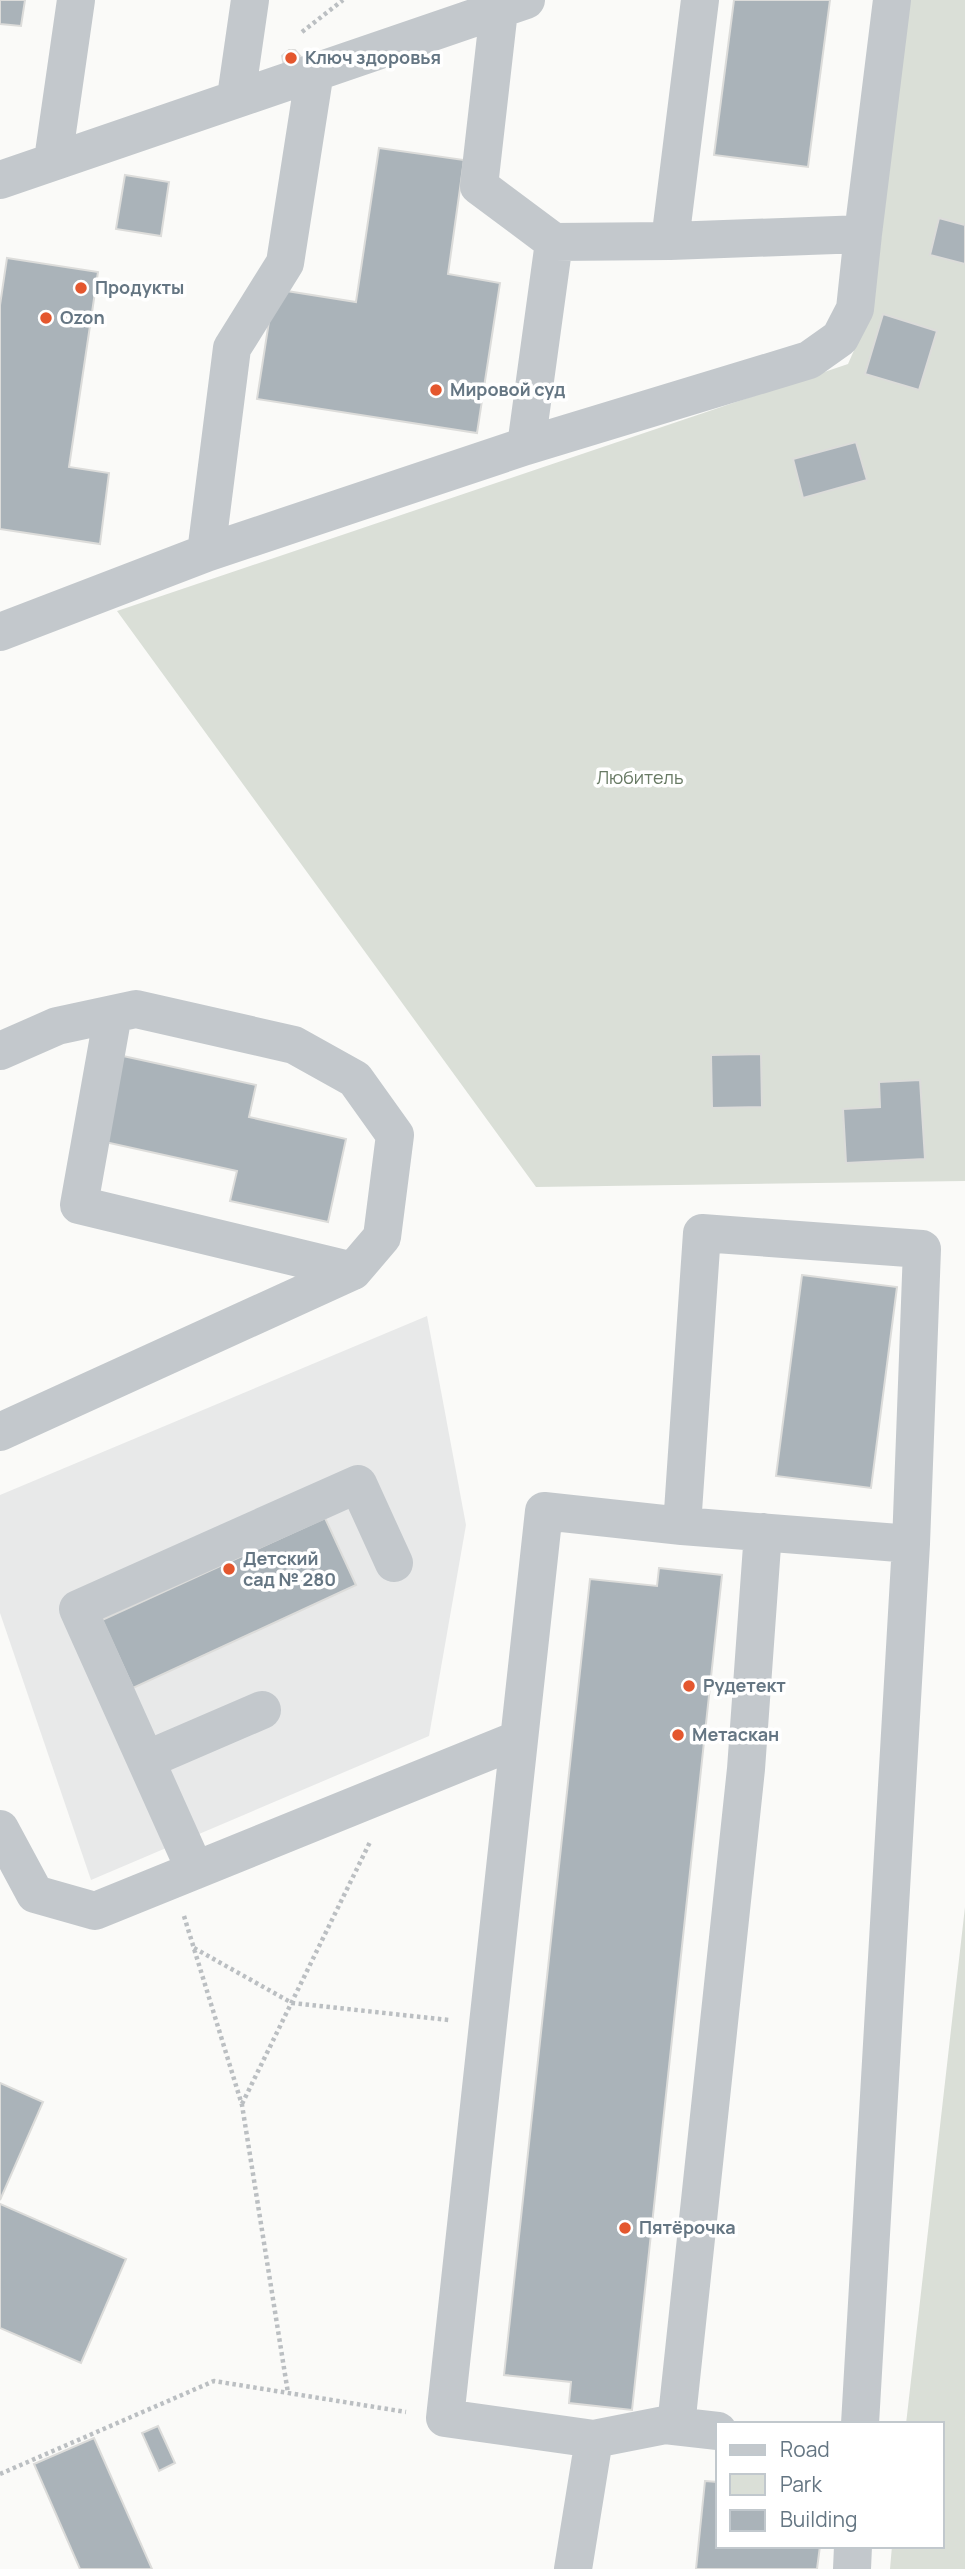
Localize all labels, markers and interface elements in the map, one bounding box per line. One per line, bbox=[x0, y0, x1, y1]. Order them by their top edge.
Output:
place label: Ключ здоровья bbox=[305, 45, 441, 69]
marker: Ключ здоровья bbox=[283, 50, 299, 66]
place label: Продукты bbox=[95, 275, 184, 299]
marker: Продукты bbox=[73, 280, 89, 296]
place label: Ozon bbox=[60, 305, 105, 329]
marker: Ozon bbox=[38, 310, 54, 326]
place label: Мировой суд bbox=[450, 377, 565, 401]
marker: Мировой суд bbox=[428, 382, 444, 398]
park label: Любитель bbox=[596, 765, 684, 789]
place label: Детский сад № 280 bbox=[243, 1546, 336, 1591]
marker: Детский сад № 280 bbox=[221, 1561, 237, 1577]
place label: Рудетект bbox=[703, 1673, 786, 1697]
marker: Рудетект bbox=[681, 1678, 697, 1694]
place label: Метаскан bbox=[692, 1722, 779, 1746]
marker: Метаскан bbox=[670, 1727, 686, 1743]
place label: Пятёрочка bbox=[639, 2215, 736, 2239]
marker: Пятёрочка bbox=[617, 2220, 633, 2236]
legend bbox=[716, 2422, 944, 2548]
text: Road bbox=[780, 2435, 830, 2463]
text: Park bbox=[780, 2470, 822, 2498]
text: Building bbox=[780, 2505, 857, 2533]

